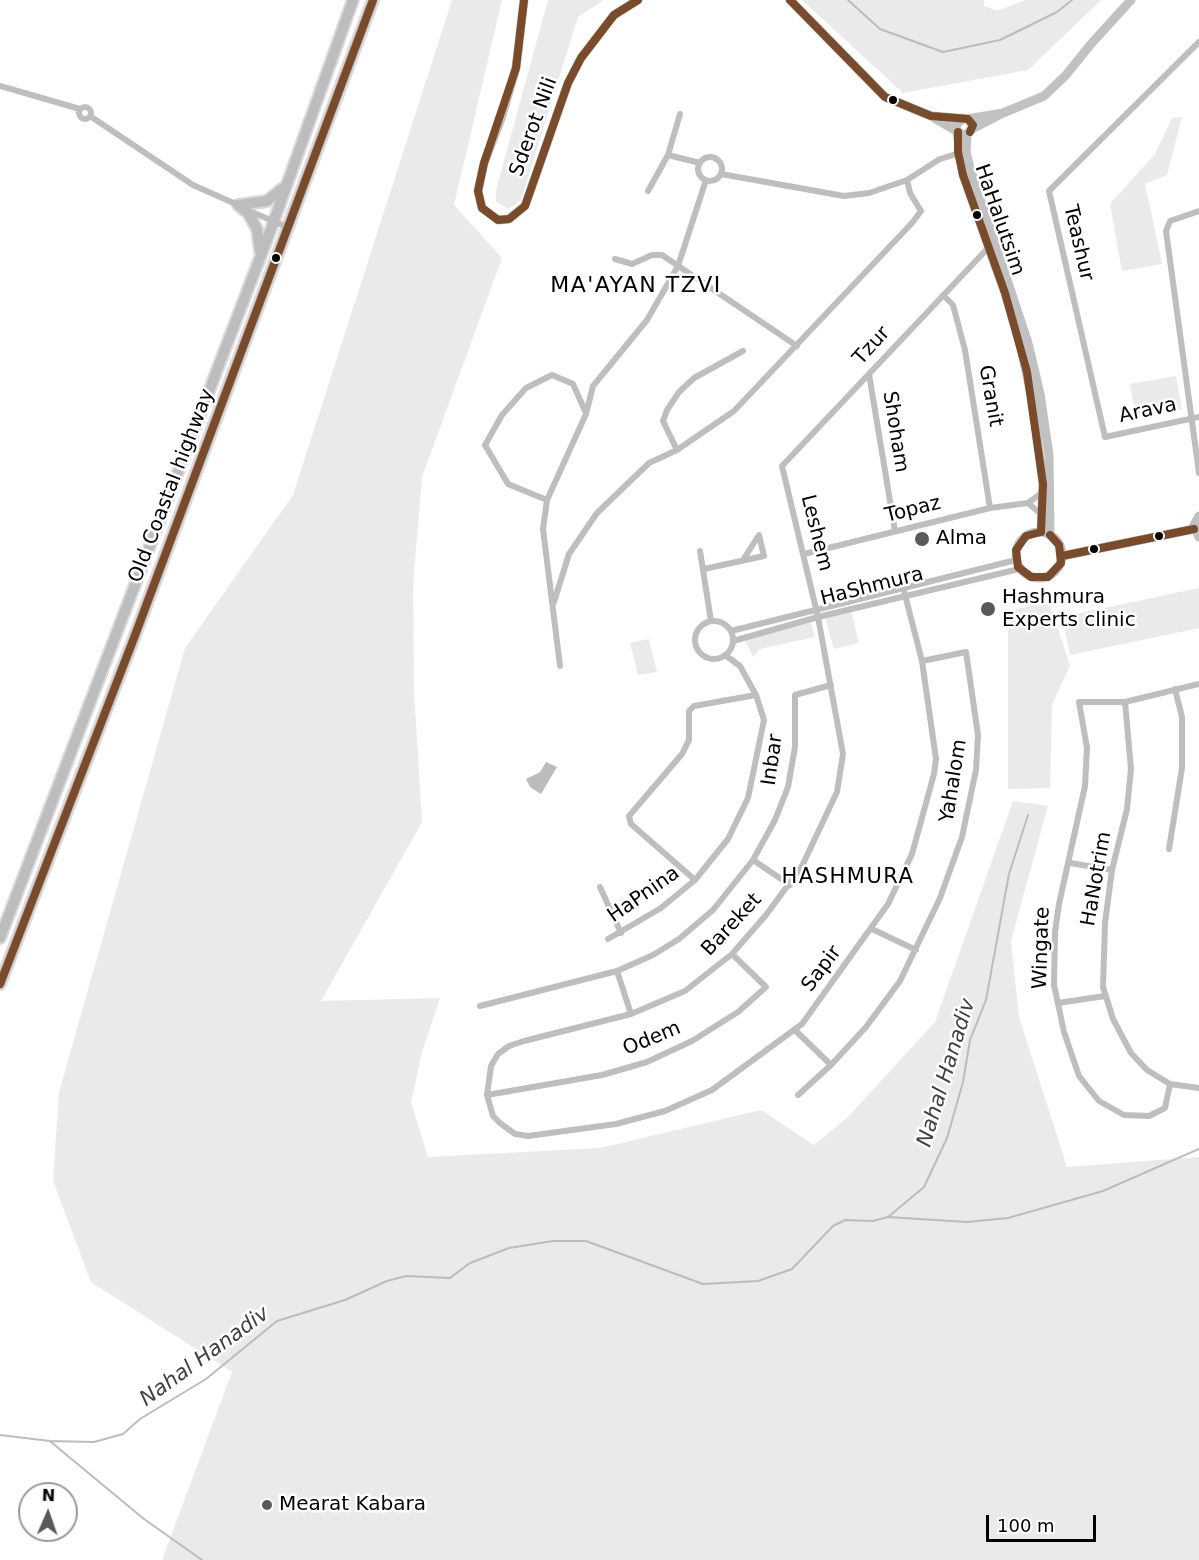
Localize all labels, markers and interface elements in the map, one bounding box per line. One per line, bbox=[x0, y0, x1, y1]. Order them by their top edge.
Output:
street label: Sderot Nili bbox=[505, 74, 563, 180]
unlabelled marker bbox=[887, 94, 899, 106]
street label: HaHalutsim bbox=[969, 161, 1029, 279]
street label: Teashur bbox=[1058, 203, 1098, 283]
unlabelled marker bbox=[971, 209, 983, 221]
unlabelled marker bbox=[270, 252, 282, 264]
district label: MA'AYAN TZVI bbox=[550, 273, 722, 299]
street label: Tzur bbox=[848, 322, 896, 370]
street label: Granit bbox=[973, 363, 1007, 429]
street label: Old Coastal highway bbox=[124, 386, 220, 586]
street label: Shoham bbox=[877, 390, 913, 474]
street label: Arava bbox=[1117, 393, 1179, 429]
street label: Leshem bbox=[795, 492, 837, 574]
street label: Topaz bbox=[883, 492, 943, 528]
place label: Alma bbox=[936, 527, 987, 551]
marker: Alma bbox=[913, 530, 931, 548]
unlabelled marker bbox=[1153, 530, 1165, 542]
unlabelled marker bbox=[1088, 543, 1100, 555]
street label: HaShmura bbox=[818, 563, 926, 611]
place label: Hashmura Experts clinic bbox=[1002, 586, 1136, 633]
marker: Hashmura Experts clinic bbox=[979, 600, 997, 618]
street label: Inbar bbox=[758, 733, 788, 787]
street label: Yahalom bbox=[936, 738, 972, 824]
street label: HaNotrim bbox=[1077, 830, 1117, 928]
street label: HaPnina bbox=[603, 862, 685, 928]
district label: HASHMURA bbox=[782, 865, 914, 891]
street label: Bareket bbox=[697, 889, 767, 961]
street label: Wingate bbox=[1029, 906, 1055, 990]
street label: Sapir bbox=[797, 941, 847, 997]
water label: Nahal Hanadiv bbox=[912, 996, 982, 1150]
street label: Odem bbox=[620, 1017, 684, 1061]
water label: Nahal Hanadiv bbox=[135, 1302, 275, 1412]
north arrow bbox=[18, 1482, 78, 1542]
text: N bbox=[42, 1486, 56, 1505]
place label: Mearat Kabara bbox=[279, 1493, 426, 1517]
marker: Mearat Kabara bbox=[260, 1498, 274, 1512]
scale bar bbox=[989, 1503, 1098, 1541]
text: 100 m bbox=[997, 1515, 1055, 1536]

